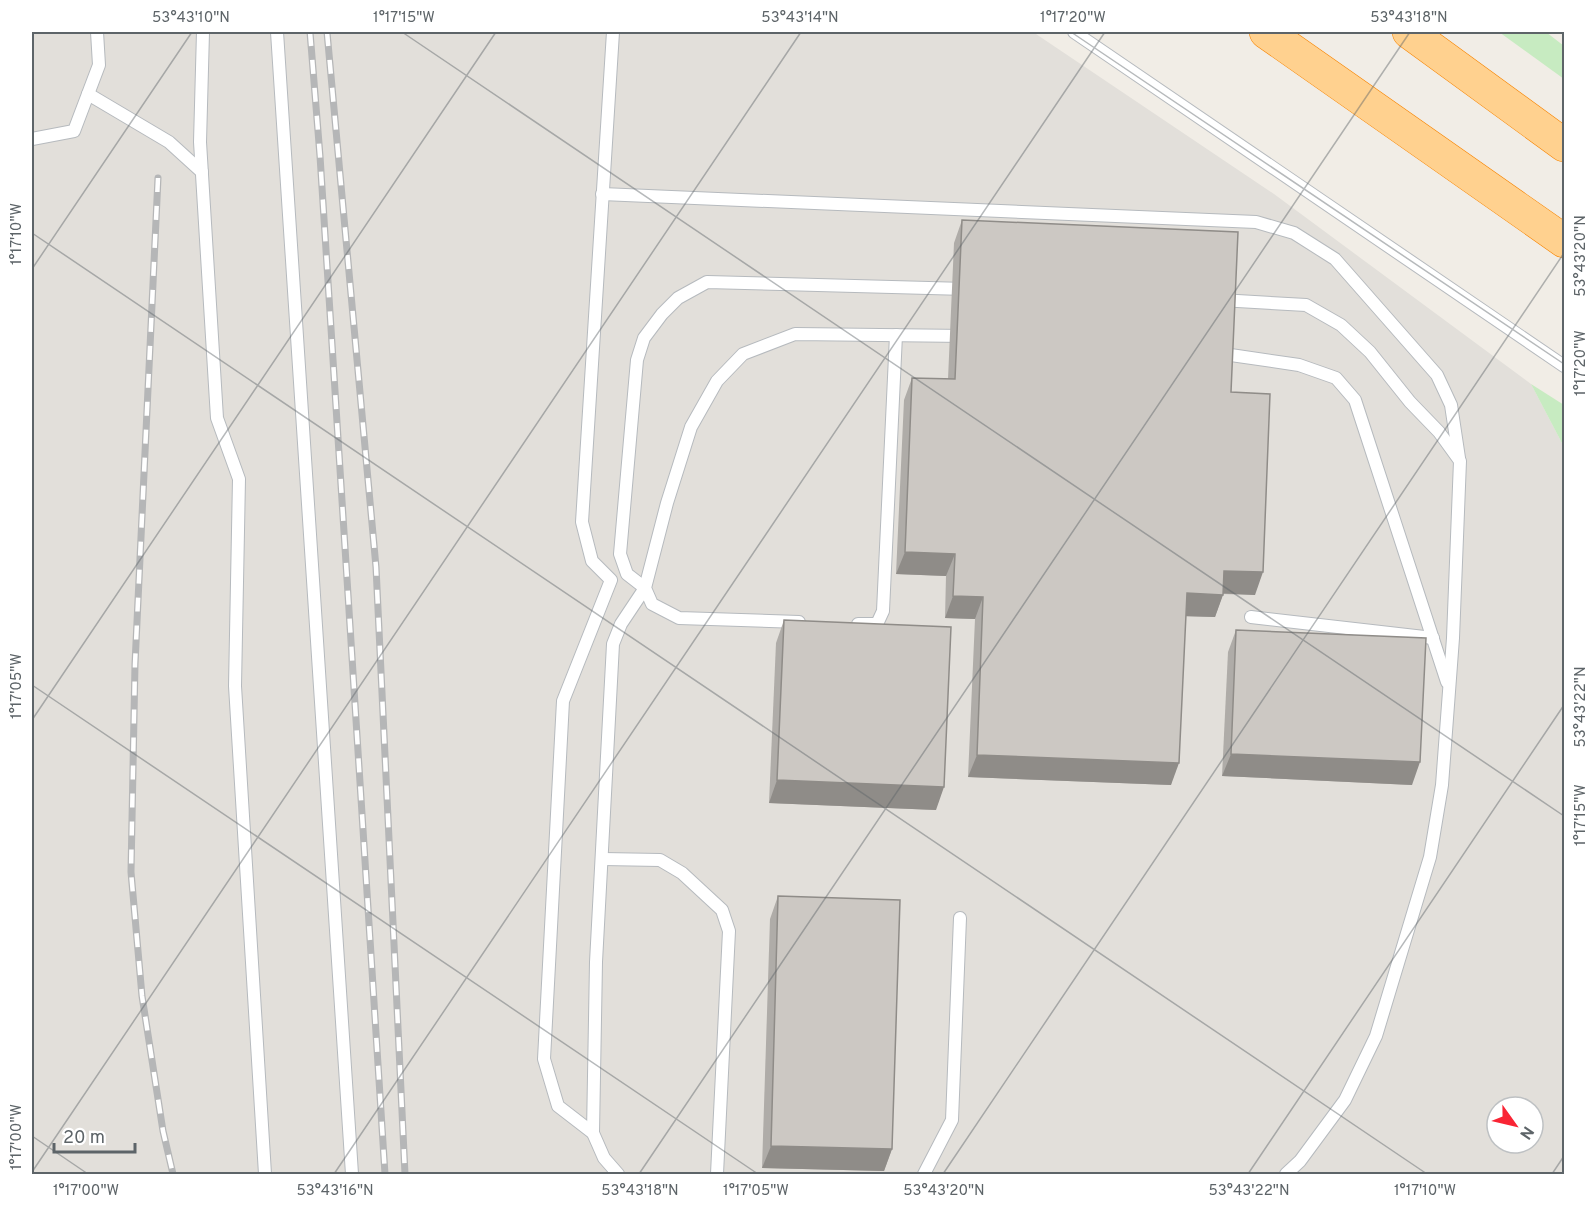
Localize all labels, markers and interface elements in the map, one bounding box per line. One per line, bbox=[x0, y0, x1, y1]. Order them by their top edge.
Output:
text: 53°43'10"N bbox=[152, 9, 230, 28]
text: 1°17'15"W bbox=[373, 9, 435, 28]
text: 53°43'14"N bbox=[761, 9, 839, 28]
text: 1°17'20"W bbox=[1040, 9, 1106, 28]
text: 53°43'18"N bbox=[1370, 9, 1448, 28]
text: 1°17'10"W bbox=[8, 203, 27, 265]
text: 53°43'20"N bbox=[1572, 215, 1591, 297]
text: 1°17'20"W bbox=[1572, 330, 1591, 396]
text: 1°17'05"W bbox=[8, 653, 27, 719]
text: 53°43'22"N bbox=[1572, 666, 1591, 748]
text: 1°17'15"W bbox=[1572, 784, 1591, 846]
north arrow bbox=[1485, 1095, 1545, 1155]
text: 1°17'00"W bbox=[8, 1104, 27, 1170]
scale bar bbox=[54, 1116, 135, 1154]
text: N bbox=[1514, 1122, 1537, 1143]
text: 20 m bbox=[63, 1127, 105, 1150]
text: 1°17'00"W bbox=[53, 1182, 119, 1201]
text: 53°43'16"N bbox=[296, 1182, 374, 1201]
text: 53°43'18"N bbox=[601, 1182, 679, 1201]
text: 1°17'05"W bbox=[723, 1182, 789, 1201]
text: 53°43'20"N bbox=[903, 1182, 985, 1201]
text: 53°43'22"N bbox=[1208, 1182, 1290, 1201]
text: 1°17'10"W bbox=[1394, 1182, 1456, 1201]

